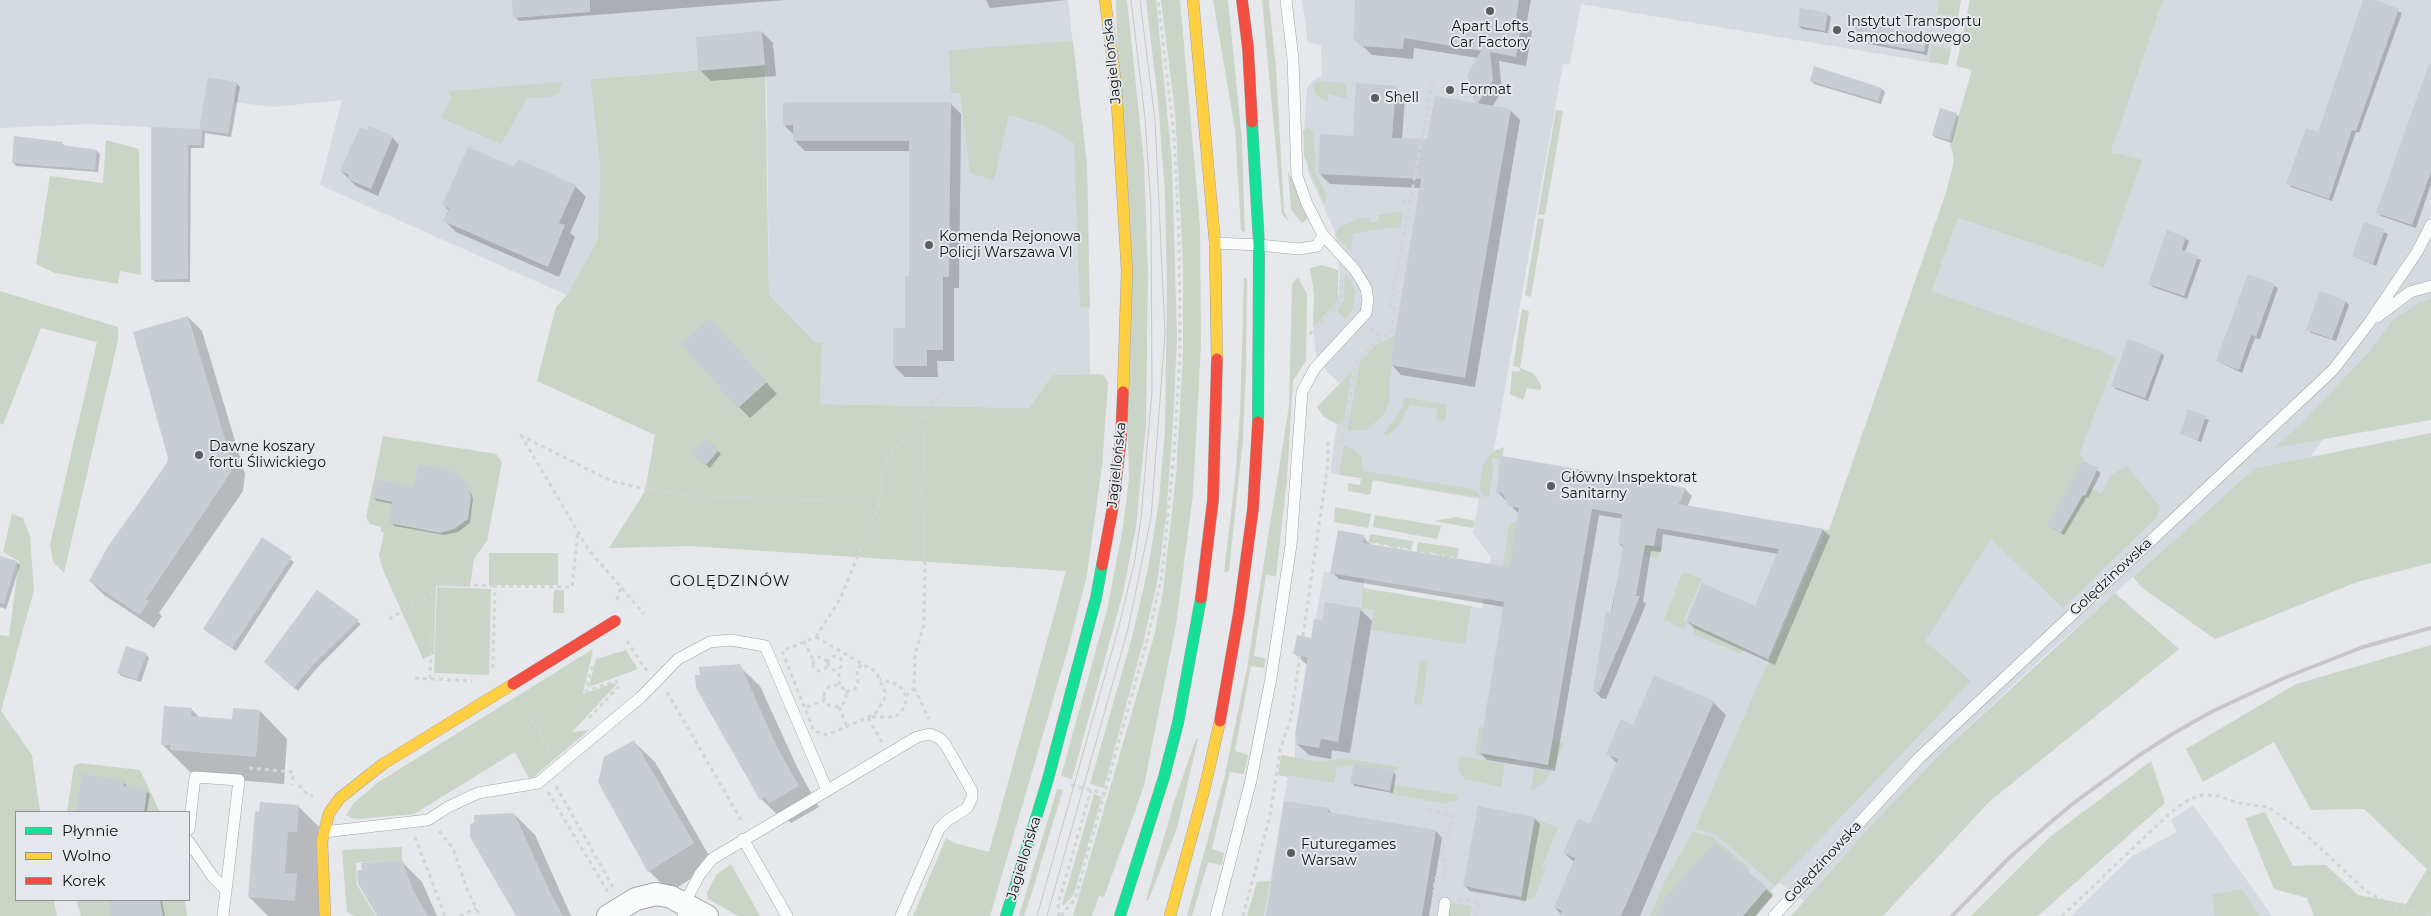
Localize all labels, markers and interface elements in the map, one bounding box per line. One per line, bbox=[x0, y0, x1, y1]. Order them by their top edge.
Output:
marker: Apart Lofts Car Factory bbox=[1484, 5, 1496, 17]
place label: Instytut Transportu Samochodowego bbox=[1847, 14, 1981, 46]
street label: Jagiellońska bbox=[1099, 17, 1125, 105]
place label: Apart Lofts Car Factory bbox=[1450, 19, 1530, 52]
marker: Instytut Transportu Samochodowego bbox=[1831, 24, 1843, 36]
place label: Format bbox=[1460, 82, 1512, 98]
marker: Format bbox=[1444, 84, 1456, 96]
place label: Shell bbox=[1385, 90, 1419, 106]
marker: Shell bbox=[1369, 92, 1381, 104]
place label: Komenda Rejonowa Policji Warszawa VI bbox=[939, 229, 1081, 262]
marker: Komenda Rejonowa Policji Warszawa VI bbox=[923, 239, 935, 251]
street label: Jagiellońska bbox=[1104, 421, 1130, 509]
place label: Dawne koszary fortu Śliwickiego bbox=[209, 439, 326, 472]
marker: Dawne koszary fortu Śliwickiego bbox=[193, 449, 205, 461]
place label: Główny Inspektorat Sanitarny bbox=[1561, 470, 1697, 502]
marker: Główny Inspektorat Sanitarny bbox=[1545, 480, 1557, 492]
street label: Golędzinowska bbox=[2067, 535, 2155, 619]
district label: GOLĘDZINÓW bbox=[668, 573, 792, 591]
legend bbox=[15, 811, 190, 901]
street label: Jagiellońska bbox=[1003, 814, 1045, 902]
street label: Golędzinowska bbox=[1781, 818, 1865, 906]
text: Płynnie bbox=[62, 821, 118, 840]
place label: Futuregames Warsaw bbox=[1301, 837, 1396, 870]
text: Wolno bbox=[62, 846, 111, 865]
marker: Futuregames Warsaw bbox=[1285, 847, 1297, 859]
text: Korek bbox=[62, 871, 106, 890]

